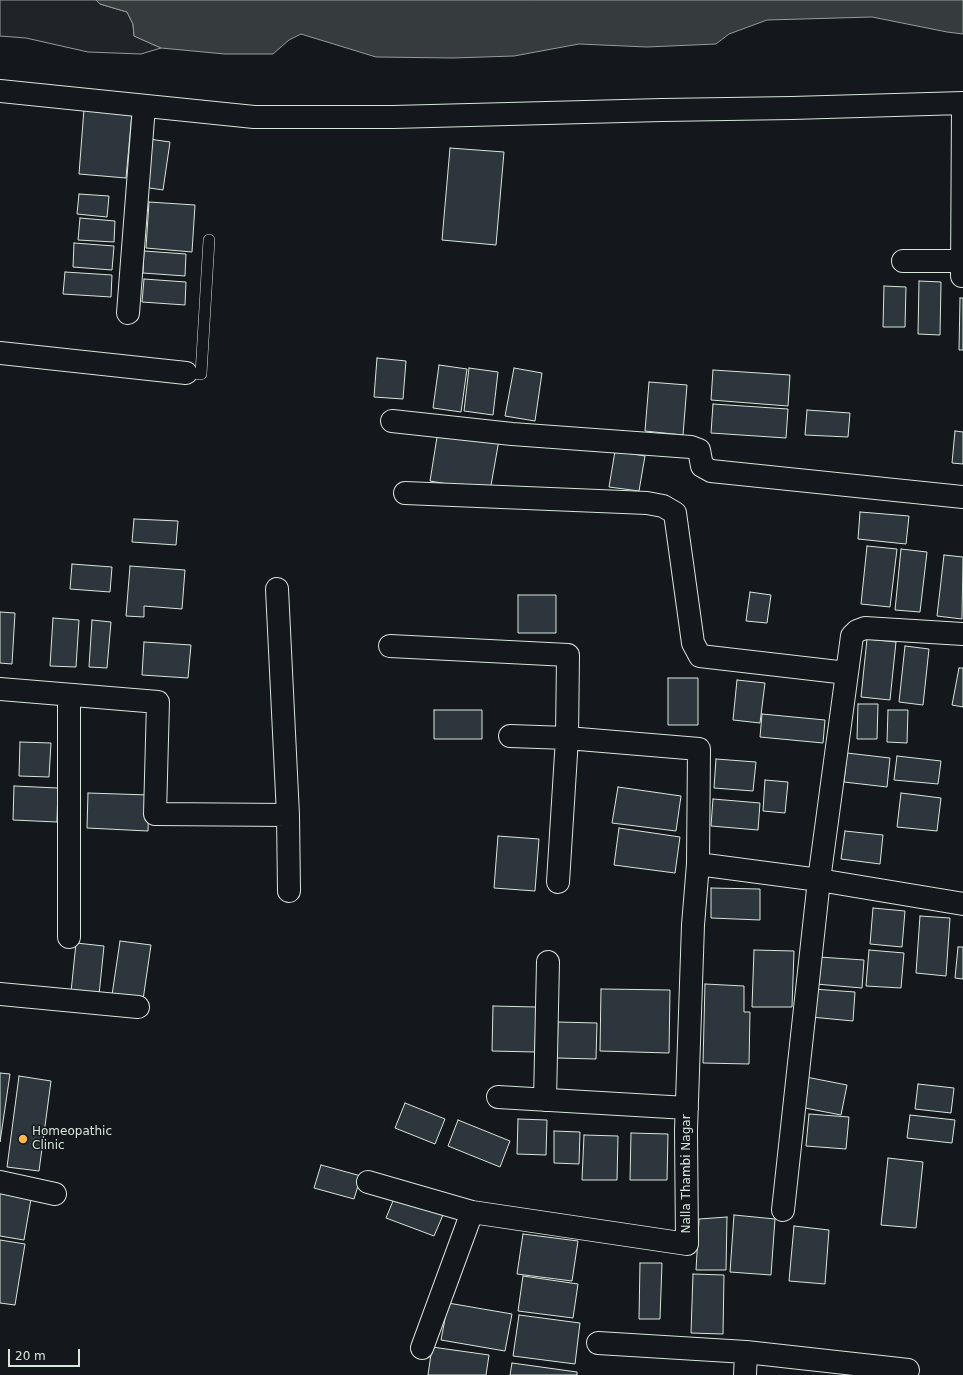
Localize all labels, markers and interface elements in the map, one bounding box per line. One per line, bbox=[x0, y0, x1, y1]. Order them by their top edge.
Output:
street label: Nalla Thambi Nagar bbox=[680, 1114, 694, 1234]
place label: Homeopathic Clinic bbox=[32, 1125, 112, 1153]
marker: Homeopathic Clinic bbox=[17, 1133, 29, 1145]
scale bar bbox=[10, 1341, 82, 1367]
text: 20 m bbox=[15, 1349, 46, 1363]

